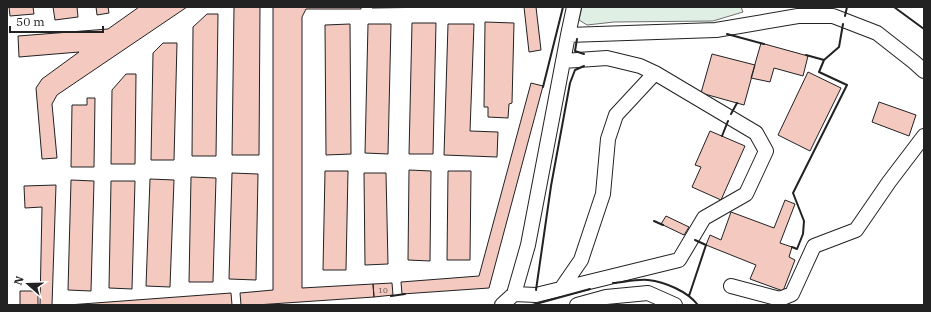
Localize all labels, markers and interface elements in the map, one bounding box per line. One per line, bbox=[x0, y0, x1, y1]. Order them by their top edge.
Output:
scale bar bbox=[10, 8, 103, 34]
text: 50 m bbox=[16, 14, 45, 29]
north arrow bbox=[8, 264, 48, 304]
text: N bbox=[11, 274, 27, 287]
house number: 10 bbox=[378, 285, 388, 295]

